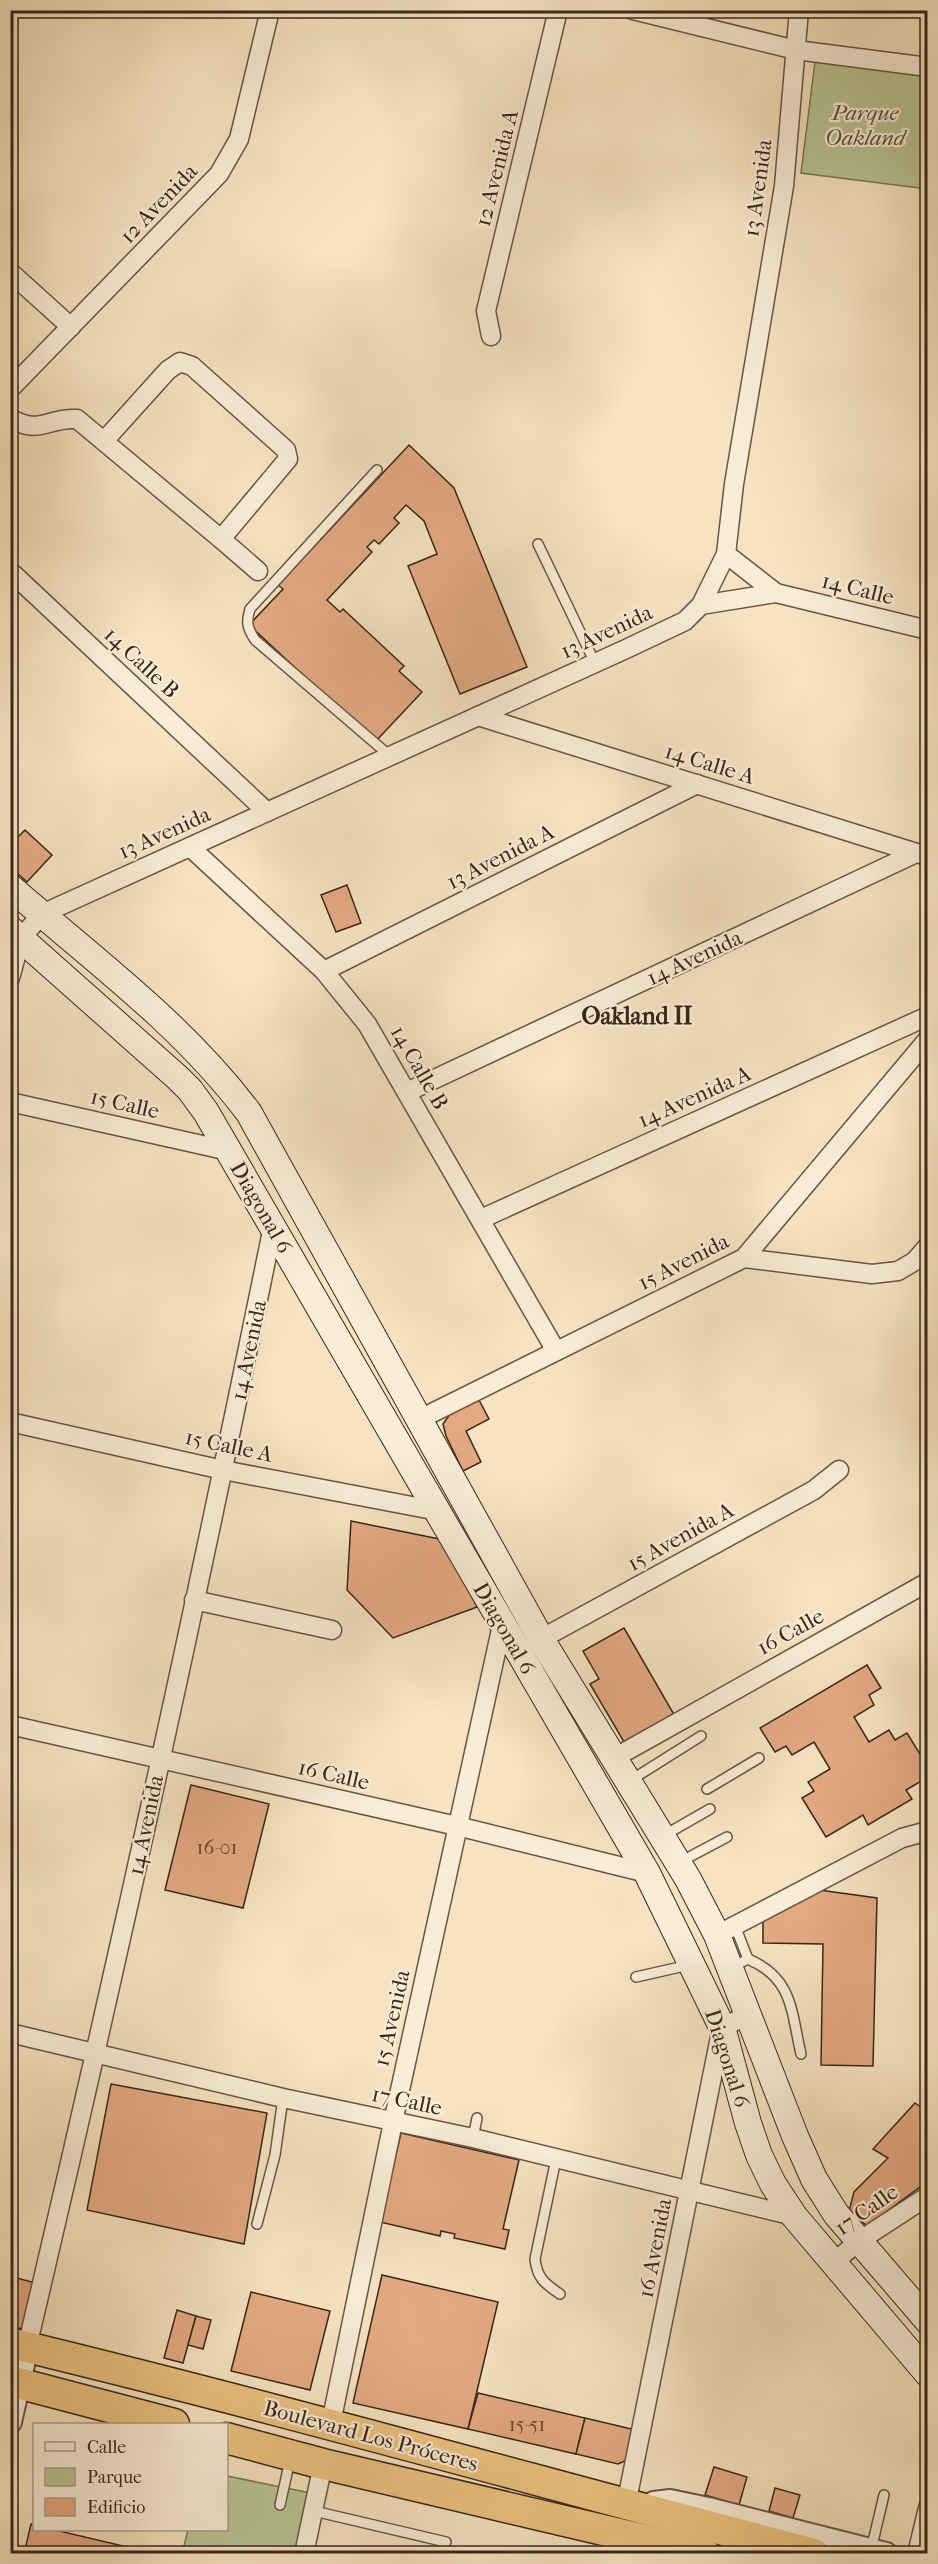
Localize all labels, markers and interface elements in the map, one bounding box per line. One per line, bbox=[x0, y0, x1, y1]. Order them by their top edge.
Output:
park label: Parque Oakland bbox=[825, 100, 908, 151]
street label: 12 Avenida A bbox=[470, 106, 524, 229]
street label: 13 Avenida bbox=[738, 137, 778, 239]
street label: 12 Avenida bbox=[114, 158, 204, 249]
street label: 14 Calle bbox=[819, 567, 897, 610]
street label: 13 Avenida bbox=[556, 599, 657, 664]
street label: 14 Calle B bbox=[99, 622, 184, 704]
street label: 14 Calle A bbox=[662, 738, 758, 790]
street label: 13 Avenida bbox=[114, 801, 215, 865]
street label: 13 Avenida A bbox=[442, 818, 559, 895]
street label: 14 Avenida bbox=[643, 924, 747, 991]
district label: Oakland II bbox=[582, 1002, 693, 1030]
street label: 14 Calle B bbox=[385, 1021, 454, 1114]
street label: 14 Avenida A bbox=[634, 1060, 756, 1133]
street label: 15 Calle bbox=[88, 1083, 162, 1125]
street label: Diagonal 6 bbox=[224, 1157, 298, 1258]
street label: 15 Avenida bbox=[634, 1228, 734, 1296]
street label: 14 Avenida bbox=[226, 1297, 272, 1403]
street label: 15 Calle A bbox=[183, 1424, 276, 1468]
street label: 15 Avenida A bbox=[623, 1497, 739, 1577]
street label: Diagonal 6 bbox=[467, 1578, 541, 1679]
street label: 16 Calle bbox=[753, 1603, 828, 1661]
street label: 16 Calle bbox=[296, 1754, 372, 1796]
street label: 14 Avenida bbox=[123, 1772, 169, 1878]
house number: 16-01 bbox=[196, 1836, 238, 1859]
street label: 15 Avenida bbox=[368, 1967, 416, 2069]
street label: Diagonal 6 bbox=[699, 2006, 755, 2111]
street label: 17 Calle bbox=[369, 2081, 444, 2121]
street label: 17 Calle bbox=[830, 2179, 903, 2241]
street label: 16 Avenida bbox=[633, 2195, 678, 2300]
street label: Boulevard Los Próceres bbox=[261, 2395, 481, 2477]
house number: 15-51 bbox=[509, 2413, 545, 2436]
legend bbox=[33, 2423, 228, 2531]
text: Calle bbox=[87, 2437, 126, 2458]
text: Parque bbox=[87, 2467, 142, 2488]
text: Edificio bbox=[87, 2497, 145, 2518]

